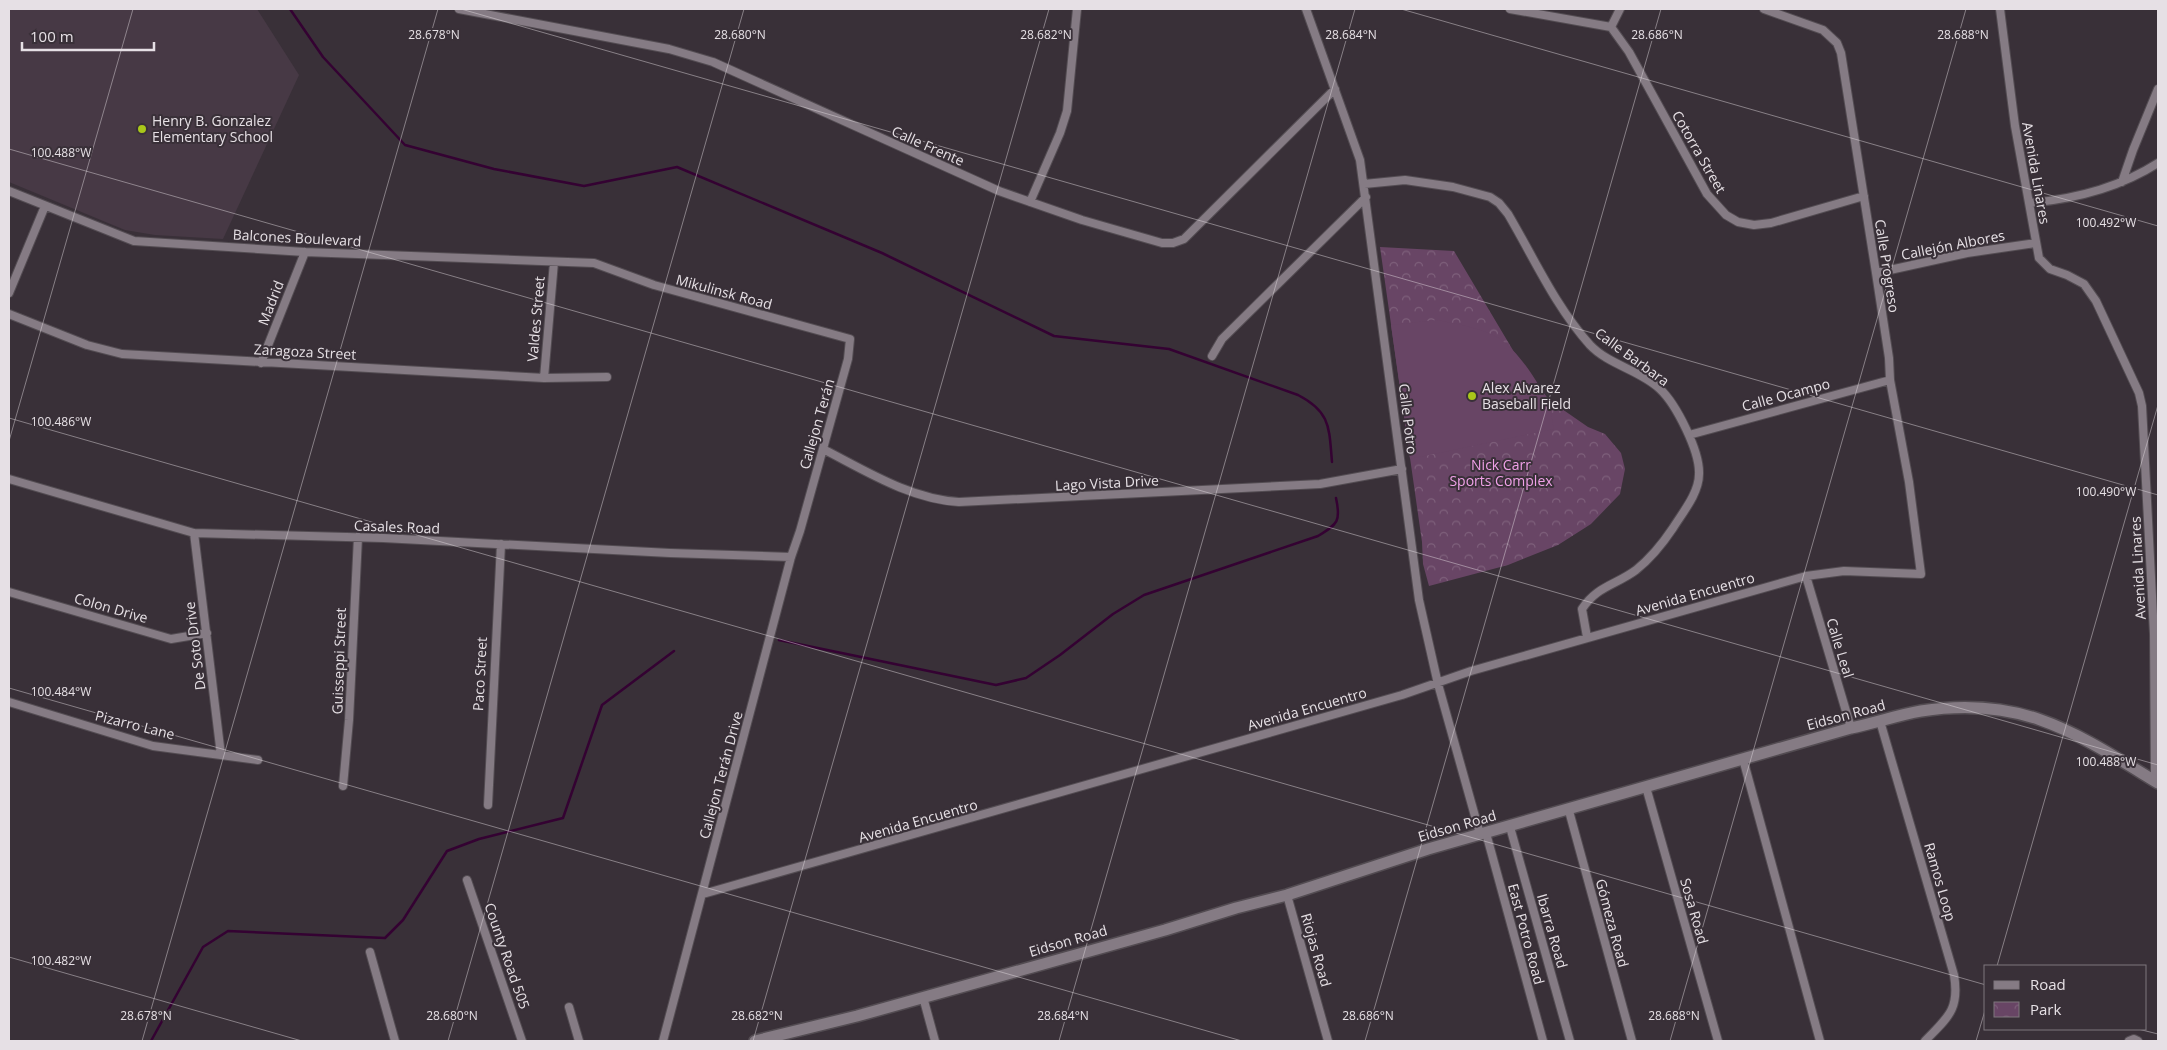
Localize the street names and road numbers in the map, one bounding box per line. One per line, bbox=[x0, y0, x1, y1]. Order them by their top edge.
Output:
street label: Cotorra Street bbox=[1668, 107, 1731, 197]
street label: Avenida Linares bbox=[2018, 120, 2055, 226]
street label: Calle Frente bbox=[889, 121, 968, 170]
street label: Calle Progreso bbox=[1871, 218, 1904, 314]
street label: Balcones Boulevard bbox=[232, 225, 362, 250]
street label: Callejón Albores bbox=[1899, 225, 2007, 264]
street label: Mikulinsk Road bbox=[674, 270, 774, 313]
street label: Valdes Street bbox=[522, 276, 549, 362]
street label: Madrid bbox=[253, 278, 288, 328]
street label: Calle Barbara bbox=[1591, 323, 1673, 390]
street label: Zaragoza Street bbox=[253, 339, 357, 364]
street label: Calle Ocampo bbox=[1740, 374, 1832, 415]
street label: Callejon Terán bbox=[795, 376, 839, 471]
street label: Calle Potro bbox=[1395, 382, 1422, 455]
street label: Lago Vista Drive bbox=[1055, 470, 1160, 495]
street label: Casales Road bbox=[354, 516, 440, 537]
street label: Avenida Linares bbox=[2125, 516, 2150, 620]
street label: Avenida Encuentro bbox=[1633, 567, 1757, 620]
street label: Colon Drive bbox=[72, 588, 150, 627]
street label: De Soto Drive bbox=[180, 601, 209, 691]
street label: Guisseppi Street bbox=[327, 607, 350, 715]
street label: Calle Leal bbox=[1822, 616, 1859, 680]
street label: Paco Street bbox=[468, 636, 491, 711]
street label: Avenida Encuentro bbox=[1245, 682, 1369, 735]
street label: Eidson Road bbox=[1804, 695, 1887, 734]
street label: Pizarro Lane bbox=[93, 705, 177, 744]
street label: Callejon Terán Drive bbox=[694, 709, 747, 841]
street label: Avenida Encuentro bbox=[856, 794, 980, 847]
street label: Eidson Road bbox=[1416, 805, 1498, 846]
street label: Ramos Loop bbox=[1920, 840, 1961, 923]
street label: Sosa Road bbox=[1676, 876, 1713, 946]
street label: Gómeza Road bbox=[1592, 877, 1633, 969]
street label: East Potro Road bbox=[1504, 881, 1549, 987]
street label: Ibarra Road bbox=[1533, 891, 1572, 970]
street label: County Road 505 bbox=[480, 900, 535, 1011]
street label: Riojas Road bbox=[1297, 911, 1336, 989]
street label: Eidson Road bbox=[1027, 920, 1109, 961]

